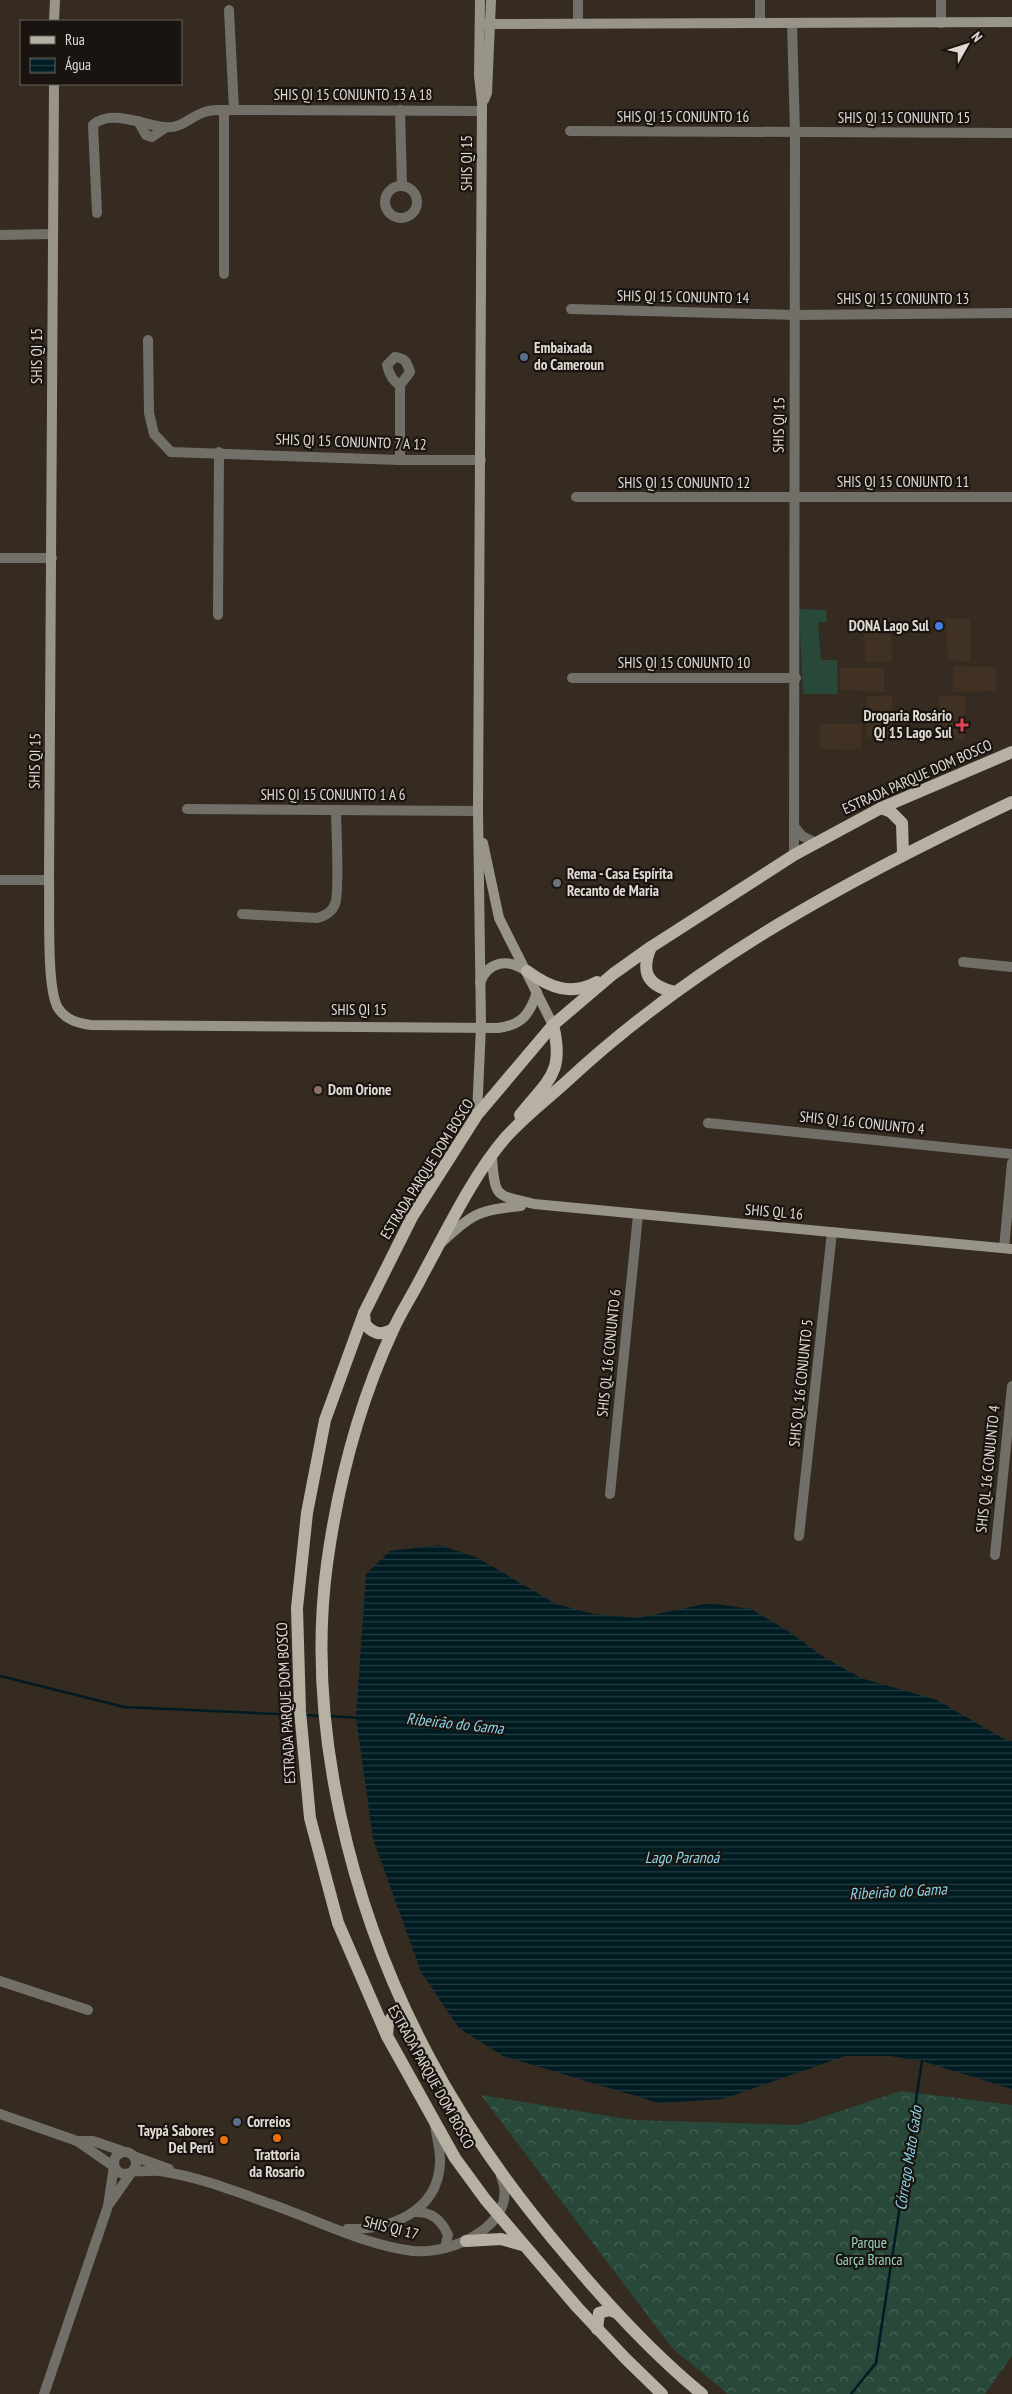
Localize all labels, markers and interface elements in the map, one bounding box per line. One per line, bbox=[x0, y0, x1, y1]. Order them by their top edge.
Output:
legend bbox=[20, 20, 182, 85]
north arrow bbox=[942, 20, 992, 70]
text: N bbox=[968, 28, 986, 45]
text: Rua bbox=[65, 30, 85, 49]
text: Água bbox=[65, 55, 91, 74]
street label: SHIS QI 15 CONJUNTO 13 A 18 bbox=[274, 85, 432, 104]
street label: SHIS QI 15 CONJUNTO 16 bbox=[617, 107, 750, 126]
street label: SHIS QI 15 CONJUNTO 15 bbox=[838, 108, 970, 127]
street label: SHIS QI 15 bbox=[457, 135, 476, 191]
street label: SHIS QI 15 CONJUNTO 14 bbox=[617, 286, 750, 307]
street label: SHIS QI 15 CONJUNTO 13 bbox=[837, 289, 969, 308]
street label: SHIS QI 15 bbox=[27, 328, 46, 384]
place label: Embaixada do Cameroun bbox=[534, 338, 604, 374]
marker: Embaixada do Cameroun bbox=[518, 351, 530, 363]
street label: SHIS QI 15 bbox=[769, 397, 788, 453]
street label: SHIS QI 15 CONJUNTO 7 A 12 bbox=[275, 429, 427, 454]
street label: SHIS QI 15 CONJUNTO 11 bbox=[837, 472, 969, 491]
street label: SHIS QI 15 CONJUNTO 12 bbox=[618, 473, 750, 492]
place label: DONA Lago Sul bbox=[849, 616, 929, 635]
marker: DONA Lago Sul bbox=[933, 620, 945, 632]
street label: SHIS QI 15 CONJUNTO 10 bbox=[618, 653, 751, 672]
place label: Drogaria Rosário QI 15 Lago Sul bbox=[864, 706, 952, 742]
marker: Drogaria Rosário QI 15 Lago Sul bbox=[956, 719, 968, 731]
street label: SHIS QI 15 bbox=[25, 733, 44, 789]
street label: ESTRADA PARQUE DOM BOSCO bbox=[839, 735, 995, 818]
street label: SHIS QI 15 CONJUNTO 1 A 6 bbox=[260, 785, 406, 804]
place label: Rema - Casa Espírita Recanto de Maria bbox=[567, 864, 673, 900]
marker: Rema - Casa Espírita Recanto de Maria bbox=[551, 877, 563, 889]
street label: SHIS QI 15 bbox=[331, 1000, 387, 1019]
place label: Dom Orione bbox=[328, 1080, 391, 1099]
marker: Dom Orione bbox=[312, 1084, 324, 1096]
street label: ESTRADA PARQUE DOM BOSCO bbox=[376, 1095, 477, 1242]
street label: SHIS QI 16 CONJUNTO 4 bbox=[798, 1106, 926, 1139]
street label: SHIS QL 16 bbox=[744, 1200, 804, 1224]
street label: SHIS QL 16 CONJUNTO 6 bbox=[592, 1288, 625, 1418]
street label: SHIS QL 16 CONJUNTO 5 bbox=[784, 1318, 817, 1448]
street label: SHIS QL 16 CONJUNTO 4 bbox=[971, 1404, 1004, 1534]
street label: ESTRADA PARQUE DOM BOSCO bbox=[272, 1622, 299, 1784]
water label: Ribeirão do Gama bbox=[405, 1708, 506, 1738]
water label: Lago Paranoá bbox=[645, 1847, 721, 1867]
water label: Ribeirão do Gama bbox=[849, 1878, 949, 1904]
street label: ESTRADA PARQUE DOM BOSCO bbox=[384, 2001, 479, 2152]
water label: Córrego Mato Gado bbox=[890, 2103, 926, 2212]
place label: Correios bbox=[247, 2112, 291, 2131]
marker: Correios bbox=[231, 2116, 243, 2128]
place label: Taypá Sabores Del Perú bbox=[138, 2121, 214, 2157]
marker: Trattoria da Rosario bbox=[271, 2132, 283, 2144]
marker: Taypá Sabores Del Perú bbox=[218, 2134, 230, 2146]
place label: Trattoria da Rosario bbox=[249, 2145, 305, 2181]
street label: SHIS QI 17 bbox=[362, 2212, 421, 2244]
park label: Parque Garça Branca bbox=[835, 2233, 903, 2269]

